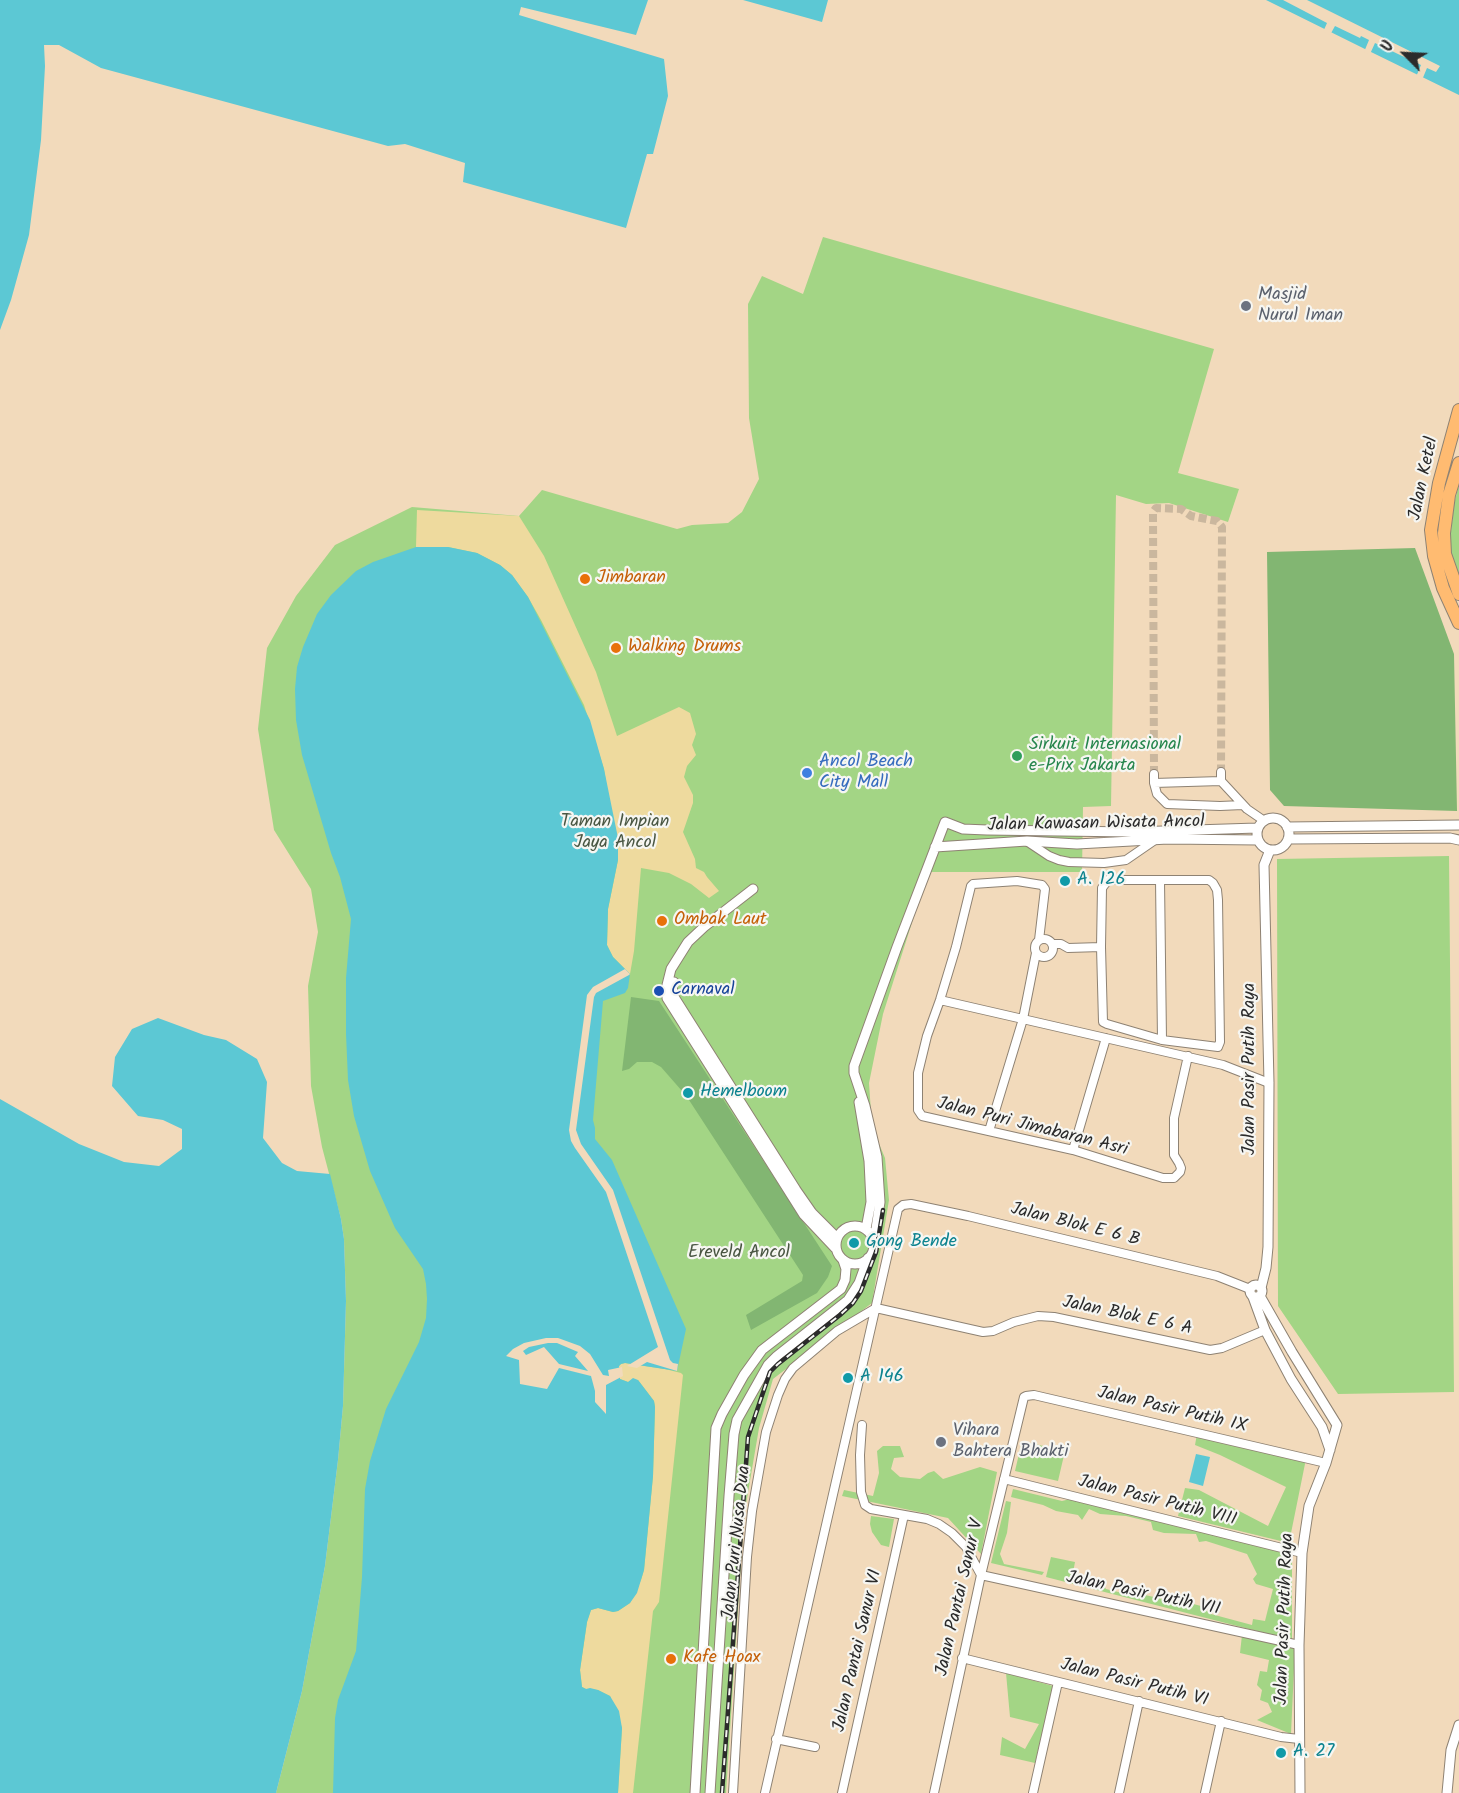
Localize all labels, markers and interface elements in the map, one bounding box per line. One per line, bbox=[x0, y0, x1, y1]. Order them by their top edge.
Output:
north arrow bbox=[1375, 24, 1435, 84]
text: U bbox=[1375, 37, 1401, 56]
place label: Masjid Nurul Iman bbox=[1258, 285, 1343, 328]
marker: Masjid Nurul Iman bbox=[1239, 299, 1253, 313]
street label: Jalan Ketel bbox=[1406, 435, 1444, 523]
place label: Jimbaran bbox=[597, 568, 666, 590]
marker: Jimbaran bbox=[578, 572, 592, 586]
place label: Walking Drums bbox=[628, 637, 741, 659]
marker: Walking Drums bbox=[609, 641, 623, 655]
place label: Sirkuit Internasional e-Prix Jakarta bbox=[1029, 735, 1181, 777]
marker: Sirkuit Internasional e-Prix Jakarta bbox=[1010, 749, 1024, 763]
place label: Ancol Beach City Mall bbox=[819, 752, 913, 795]
marker: Ancol Beach City Mall bbox=[800, 766, 814, 780]
park label: Taman Impian Jaya Ancol bbox=[561, 812, 669, 854]
street label: Jalan Kawasan Wisata Ancol bbox=[987, 812, 1205, 838]
place label: A. 126 bbox=[1077, 870, 1126, 892]
marker: A. 126 bbox=[1058, 874, 1072, 888]
place label: Ombak Laut bbox=[674, 910, 767, 932]
marker: Ombak Laut bbox=[655, 914, 669, 928]
place label: Carnaval bbox=[671, 980, 735, 1002]
street label: Jalan Pasir Putih Raya bbox=[1240, 983, 1262, 1155]
marker: Carnaval bbox=[652, 984, 666, 998]
place label: Hemelboom bbox=[700, 1082, 787, 1104]
marker: Hemelboom bbox=[681, 1086, 695, 1100]
street label: Jalan Puri Jimabaran Asri bbox=[934, 1094, 1130, 1162]
street label: Jalan Blok E 6 B bbox=[1008, 1199, 1142, 1253]
place label: Gong Bende bbox=[866, 1232, 957, 1254]
marker: Gong Bende bbox=[847, 1236, 861, 1250]
park label: Ereveld Ancol bbox=[688, 1243, 790, 1265]
street label: Jalan Blok E 6 A bbox=[1060, 1293, 1194, 1341]
place label: A 146 bbox=[860, 1367, 904, 1389]
marker: A 146 bbox=[841, 1371, 855, 1385]
street label: Jalan Pasir Putih IX bbox=[1095, 1383, 1249, 1439]
place label: Vihara Bahtera Bhakti bbox=[953, 1421, 1068, 1464]
marker: Vihara Bahtera Bhakti bbox=[934, 1435, 948, 1449]
street label: Jalan Puri Nusa Dua bbox=[719, 1465, 757, 1621]
street label: Jalan Pasir Putih VIII bbox=[1075, 1472, 1239, 1532]
street label: Jalan Pantai Sanur V bbox=[932, 1517, 990, 1679]
street label: Jalan Pasir Putih Raya bbox=[1272, 1533, 1300, 1705]
street label: Jalan Pantai Sanur VI bbox=[830, 1568, 888, 1734]
street label: Jalan Pasir Putih VII bbox=[1064, 1568, 1222, 1622]
place label: Kafe Hoax bbox=[683, 1648, 761, 1670]
marker: Kafe Hoax bbox=[664, 1652, 678, 1666]
street label: Jalan Pasir Putih VI bbox=[1058, 1655, 1210, 1713]
place label: A. 27 bbox=[1293, 1742, 1334, 1764]
marker: A. 27 bbox=[1274, 1746, 1288, 1760]

